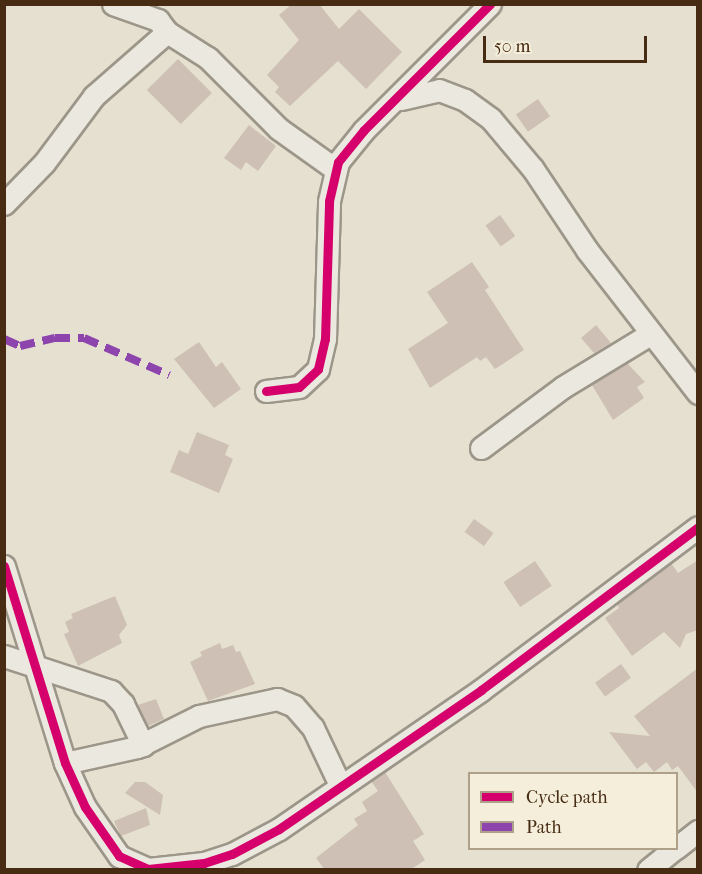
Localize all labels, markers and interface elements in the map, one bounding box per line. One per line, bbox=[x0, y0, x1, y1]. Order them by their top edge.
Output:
scale bar bbox=[486, 24, 650, 62]
text: 50 m bbox=[494, 36, 530, 57]
legend bbox=[468, 772, 678, 850]
text: Cycle path bbox=[526, 787, 607, 808]
text: Path bbox=[526, 817, 562, 838]

